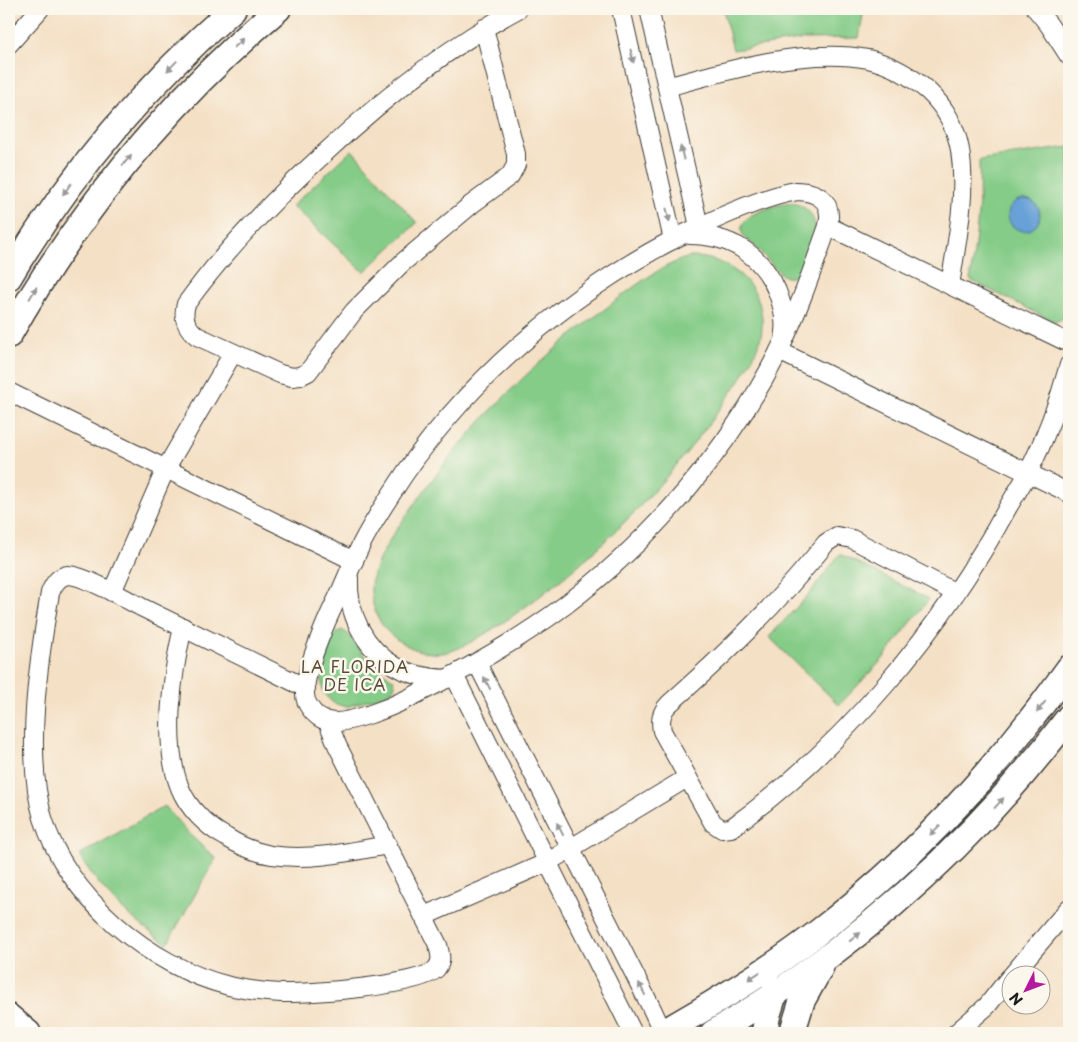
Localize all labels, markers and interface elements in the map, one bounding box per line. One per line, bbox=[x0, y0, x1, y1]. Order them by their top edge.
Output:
one-way arrow bbox=[233, 37, 245, 49]
one-way arrow bbox=[628, 49, 636, 65]
one-way arrow bbox=[166, 59, 178, 71]
one-way arrow bbox=[678, 146, 686, 161]
one-way arrow bbox=[122, 154, 133, 167]
one-way arrow bbox=[62, 182, 72, 196]
one-way arrow bbox=[664, 207, 672, 223]
one-way arrow bbox=[29, 286, 38, 299]
district label: LA FLORIDA DE ICA bbox=[301, 654, 409, 696]
one-way arrow bbox=[483, 676, 491, 691]
one-way arrow bbox=[1035, 700, 1046, 713]
one-way arrow bbox=[993, 796, 1004, 809]
one-way arrow bbox=[556, 821, 564, 836]
one-way arrow bbox=[929, 824, 941, 836]
one-way arrow bbox=[848, 932, 861, 943]
north arrow bbox=[1000, 964, 1050, 1014]
one-way arrow bbox=[748, 971, 761, 981]
one-way arrow bbox=[638, 982, 646, 996]
text: N bbox=[1004, 988, 1027, 1010]

